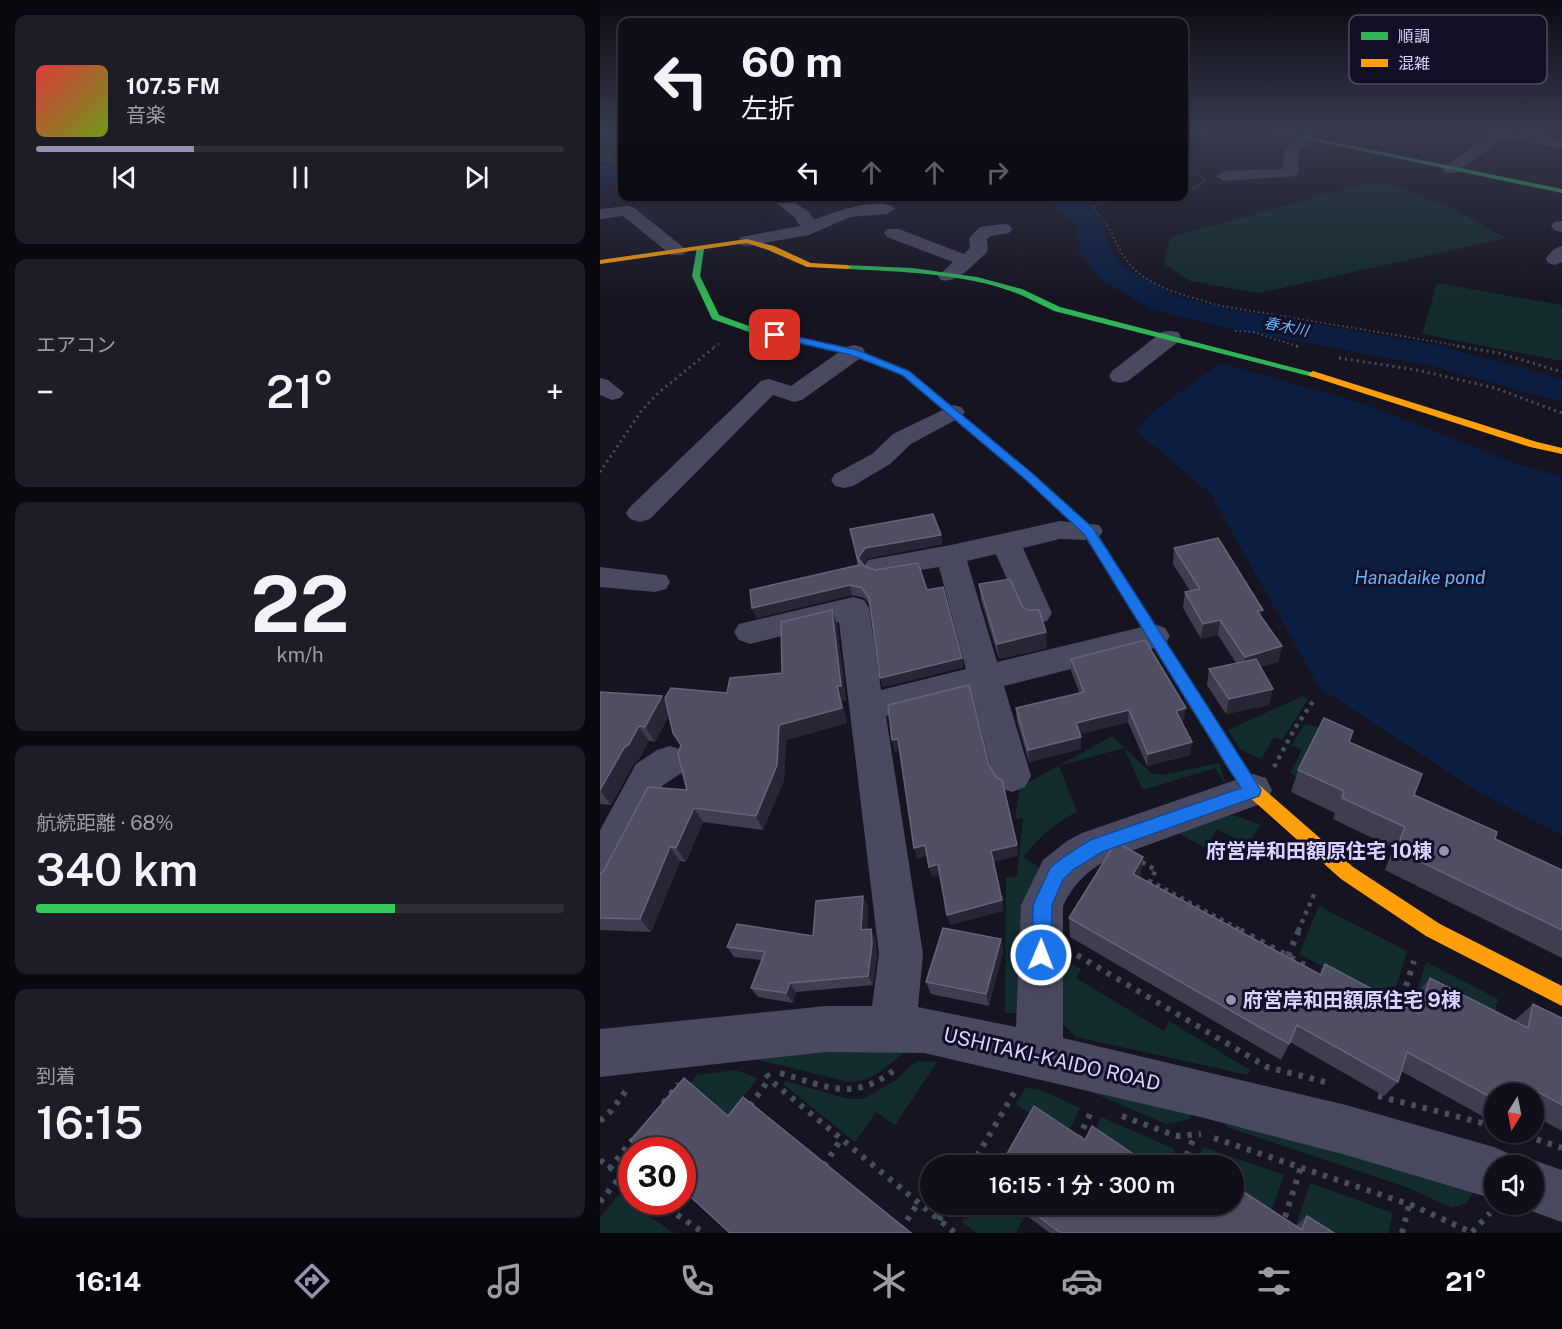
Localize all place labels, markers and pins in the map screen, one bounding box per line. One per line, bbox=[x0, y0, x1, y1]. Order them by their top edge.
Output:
pin bbox=[749, 309, 800, 360]
place label: 府営岸和田額原住宅 10棟 bbox=[1206, 839, 1432, 863]
marker: 府営岸和田額原住宅 10棟 bbox=[1437, 844, 1451, 858]
place label: 府営岸和田額原住宅 9棟 bbox=[1243, 988, 1461, 1012]
marker: 府営岸和田額原住宅 9棟 bbox=[1224, 993, 1238, 1007]

